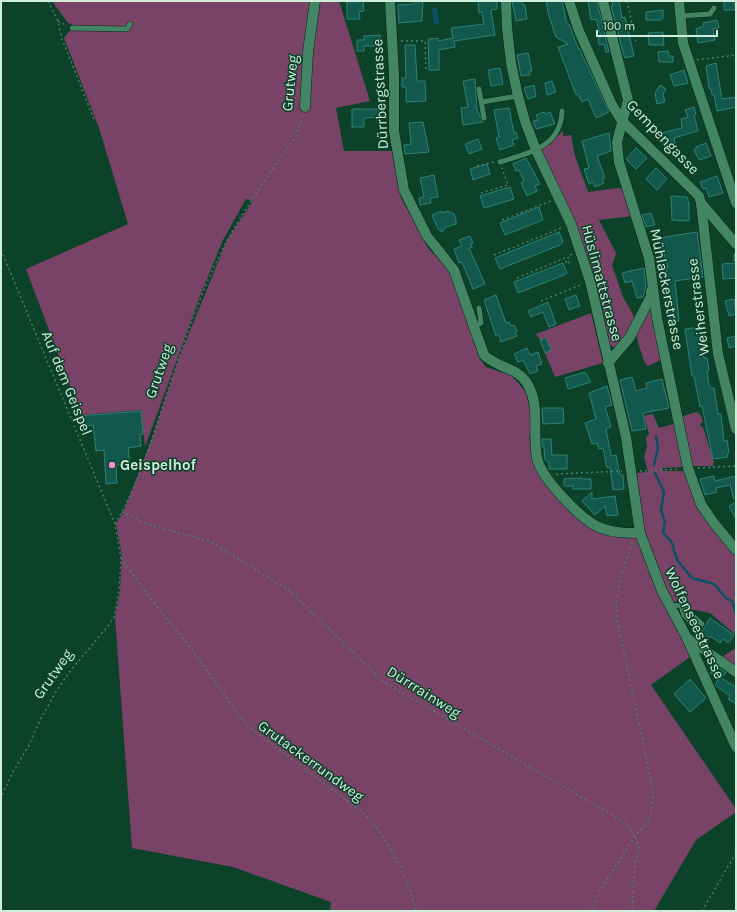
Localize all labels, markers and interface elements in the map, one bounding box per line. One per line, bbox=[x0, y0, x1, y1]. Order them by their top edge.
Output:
scale bar bbox=[597, 12, 717, 38]
text: 100 m bbox=[603, 19, 635, 33]
street label: Dürrbergstrasse bbox=[368, 38, 392, 150]
street label: Grutweg bbox=[278, 53, 302, 112]
street label: Gempengasse bbox=[623, 96, 703, 178]
street label: Hüslimattstrasse bbox=[578, 223, 626, 343]
street label: Mühlackerstrasse bbox=[646, 227, 688, 351]
street label: Weiherstrasse bbox=[683, 257, 713, 357]
street label: Auf dem Geispel bbox=[38, 328, 96, 438]
street label: Grutweg bbox=[141, 341, 177, 401]
place label: Geispelhof bbox=[120, 456, 196, 474]
marker: Geispelhof bbox=[107, 460, 117, 470]
street label: Wolfenseestrasse bbox=[661, 564, 729, 682]
street label: Grutweg bbox=[29, 645, 77, 702]
street label: Dürrrainweg bbox=[384, 662, 465, 722]
street label: Grutackerrundweg bbox=[254, 716, 368, 806]

